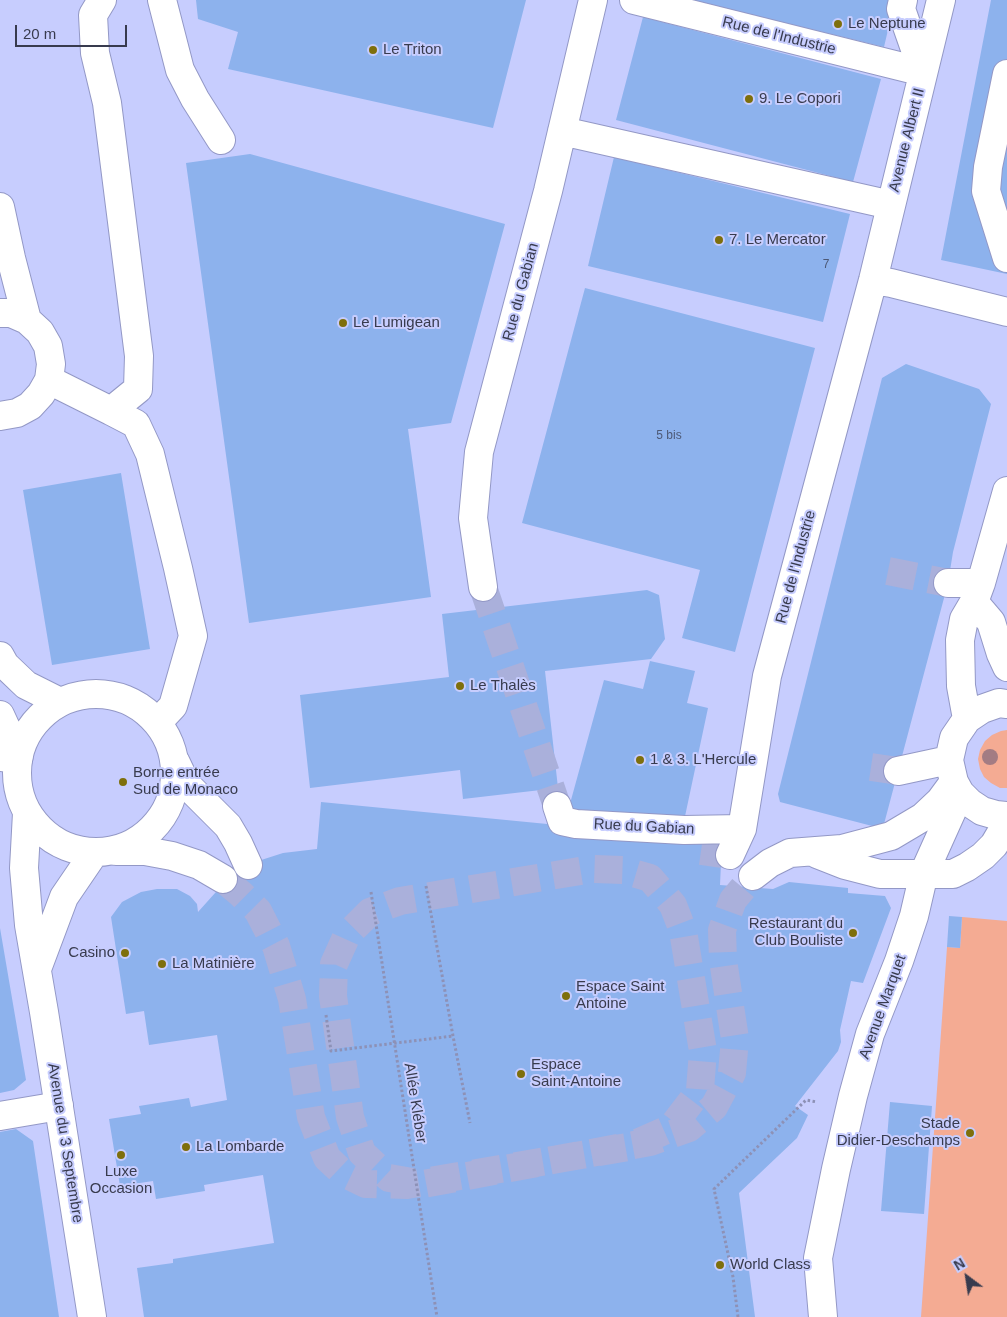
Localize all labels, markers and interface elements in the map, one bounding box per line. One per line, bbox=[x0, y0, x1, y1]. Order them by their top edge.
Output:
street label: Rue de l'Industrie bbox=[720, 13, 838, 59]
scale bar bbox=[18, 15, 130, 47]
place label: Le Neptune bbox=[848, 15, 926, 33]
marker: Le Neptune bbox=[832, 18, 844, 30]
text: 20 m bbox=[23, 25, 56, 42]
place label: Le Triton bbox=[383, 41, 442, 59]
marker: Le Triton bbox=[367, 44, 379, 56]
street label: Avenue Albert II bbox=[885, 86, 929, 194]
place label: 9. Le Copori bbox=[759, 90, 841, 108]
marker: 9. Le Copori bbox=[743, 93, 755, 105]
place label: 7. Le Mercator bbox=[729, 231, 826, 249]
marker: 7. Le Mercator bbox=[713, 234, 725, 246]
street label: Rue du Gabian bbox=[499, 241, 543, 343]
house number: 7 bbox=[823, 258, 829, 272]
place label: Le Lumigean bbox=[353, 314, 440, 332]
marker: Le Lumigean bbox=[337, 317, 349, 329]
house number: 5 bis bbox=[656, 429, 682, 443]
street label: Rue de l'Industrie bbox=[772, 509, 820, 625]
place label: Le Thalès bbox=[470, 677, 536, 695]
marker: Le Thalès bbox=[454, 680, 466, 692]
place label: 1 & 3. L'Hercule bbox=[650, 751, 756, 769]
marker: 1 & 3. L'Hercule bbox=[634, 754, 646, 766]
place label: Borne entrée Sud de Monaco bbox=[133, 764, 238, 799]
marker: Borne entrée Sud de Monaco bbox=[117, 776, 129, 788]
street label: Rue du Gabian bbox=[593, 815, 695, 839]
place label: Restaurant du Club Bouliste bbox=[749, 915, 843, 950]
marker: Restaurant du Club Bouliste bbox=[847, 927, 859, 939]
place label: Casino bbox=[68, 944, 115, 962]
marker: Casino bbox=[119, 947, 131, 959]
street label: Avenue Marquet bbox=[856, 952, 910, 1062]
place label: La Matinière bbox=[172, 955, 255, 973]
marker: La Matinière bbox=[156, 958, 168, 970]
place label: Espace Saint Antoine bbox=[576, 978, 664, 1013]
marker: Espace Saint Antoine bbox=[560, 990, 572, 1002]
place label: Espace Saint-Antoine bbox=[531, 1056, 621, 1091]
street label: Avenue du 3 Septembre bbox=[43, 1062, 87, 1224]
street label: Allée Kléber bbox=[400, 1062, 430, 1144]
marker: Espace Saint-Antoine bbox=[515, 1068, 527, 1080]
place label: Stade Didier-Deschamps bbox=[837, 1115, 960, 1150]
marker: Stade Didier-Deschamps bbox=[964, 1127, 976, 1139]
place label: La Lombarde bbox=[196, 1138, 284, 1156]
marker: La Lombarde bbox=[180, 1141, 192, 1153]
marker: Luxe Occasion bbox=[115, 1149, 127, 1161]
place label: Luxe Occasion bbox=[90, 1163, 152, 1198]
north arrow bbox=[942, 1252, 992, 1302]
text: N bbox=[951, 1255, 968, 1274]
place label: World Class bbox=[730, 1256, 811, 1274]
marker: World Class bbox=[714, 1259, 726, 1271]

